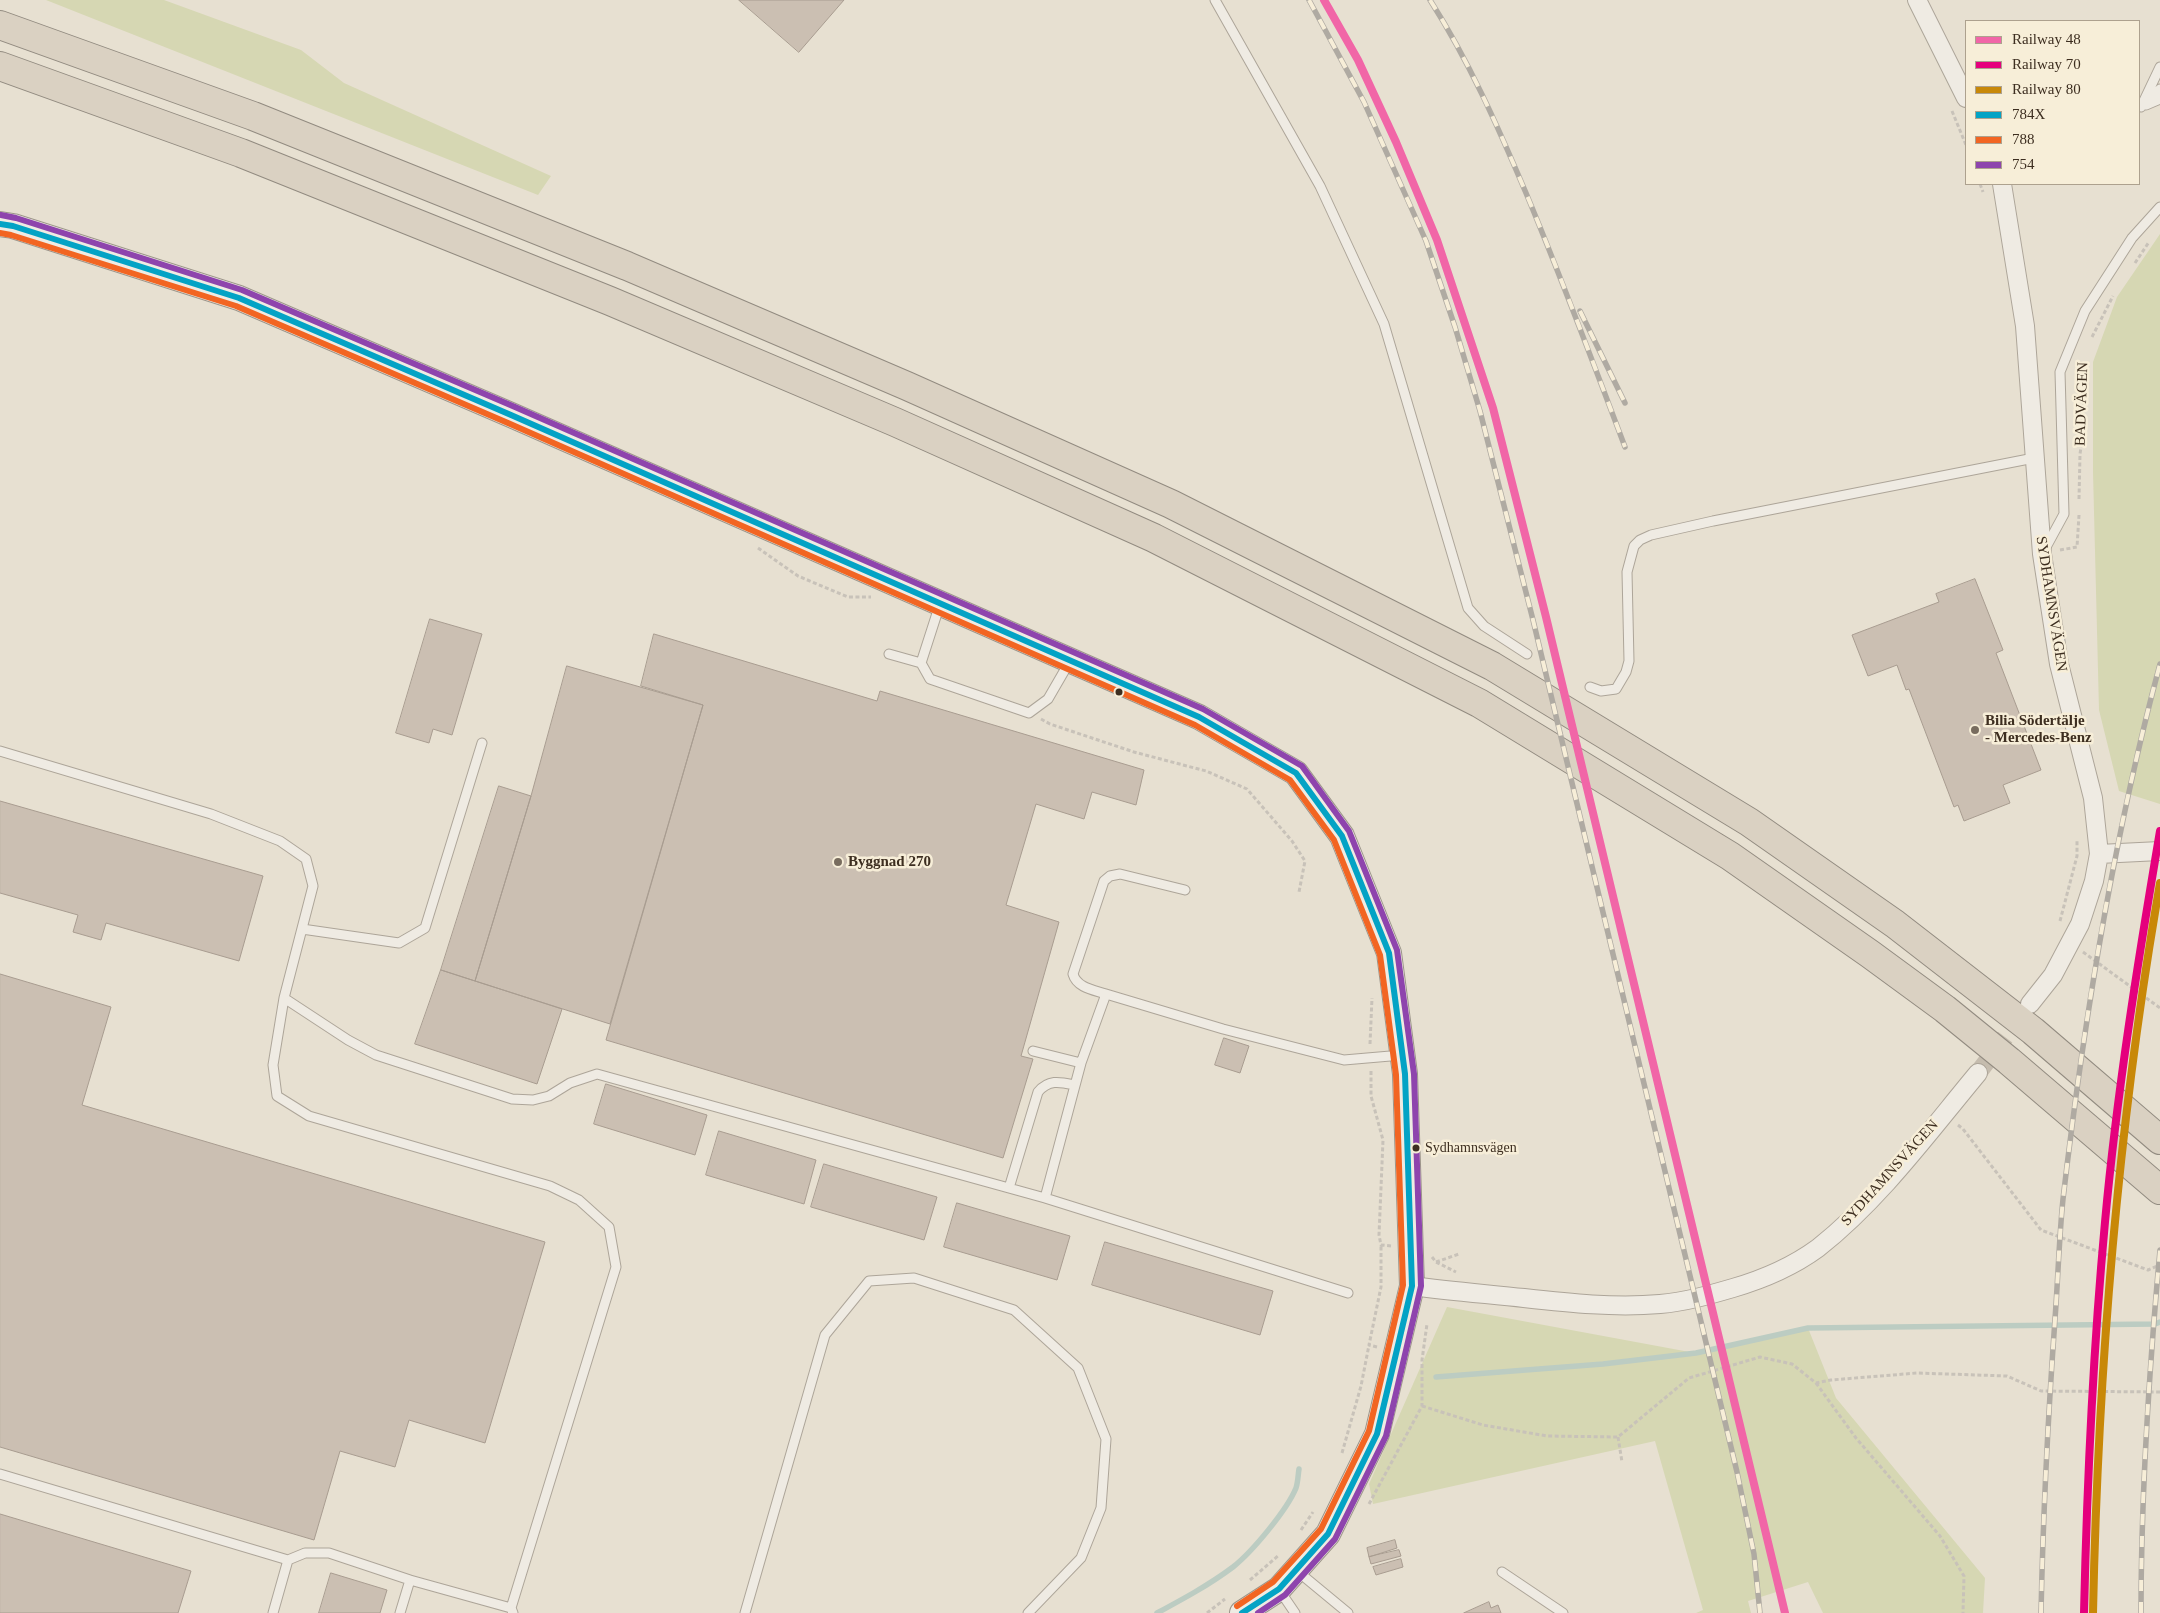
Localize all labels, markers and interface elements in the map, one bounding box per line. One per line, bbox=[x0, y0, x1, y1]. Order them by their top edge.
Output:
legend bbox=[1965, 20, 2140, 185]
text: Railway 48 bbox=[2012, 31, 2081, 47]
text: Railway 70 bbox=[2012, 56, 2081, 72]
text: Railway 80 bbox=[2012, 81, 2081, 97]
text: 784X bbox=[2012, 106, 2045, 122]
text: 788 bbox=[2012, 131, 2035, 147]
text: 754 bbox=[2012, 156, 2035, 172]
street label: BADVÄGEN bbox=[2072, 362, 2092, 446]
street label: SYDHAMNSVÄGEN bbox=[2031, 535, 2071, 673]
unlabelled marker bbox=[1114, 687, 1124, 697]
place label: Bilia Södertälje - Mercedes-Benz bbox=[1985, 712, 2092, 747]
marker: Bilia Södertälje - Mercedes-Benz bbox=[1969, 724, 1981, 736]
place label: Byggnad 270 bbox=[848, 853, 931, 871]
marker: Byggnad 270 bbox=[832, 856, 844, 868]
street label: SYDHAMNSVÄGEN bbox=[1838, 1116, 1942, 1230]
place label: Sydhamnsvägen bbox=[1425, 1140, 1517, 1156]
marker: Sydhamnsvägen bbox=[1411, 1143, 1421, 1153]

